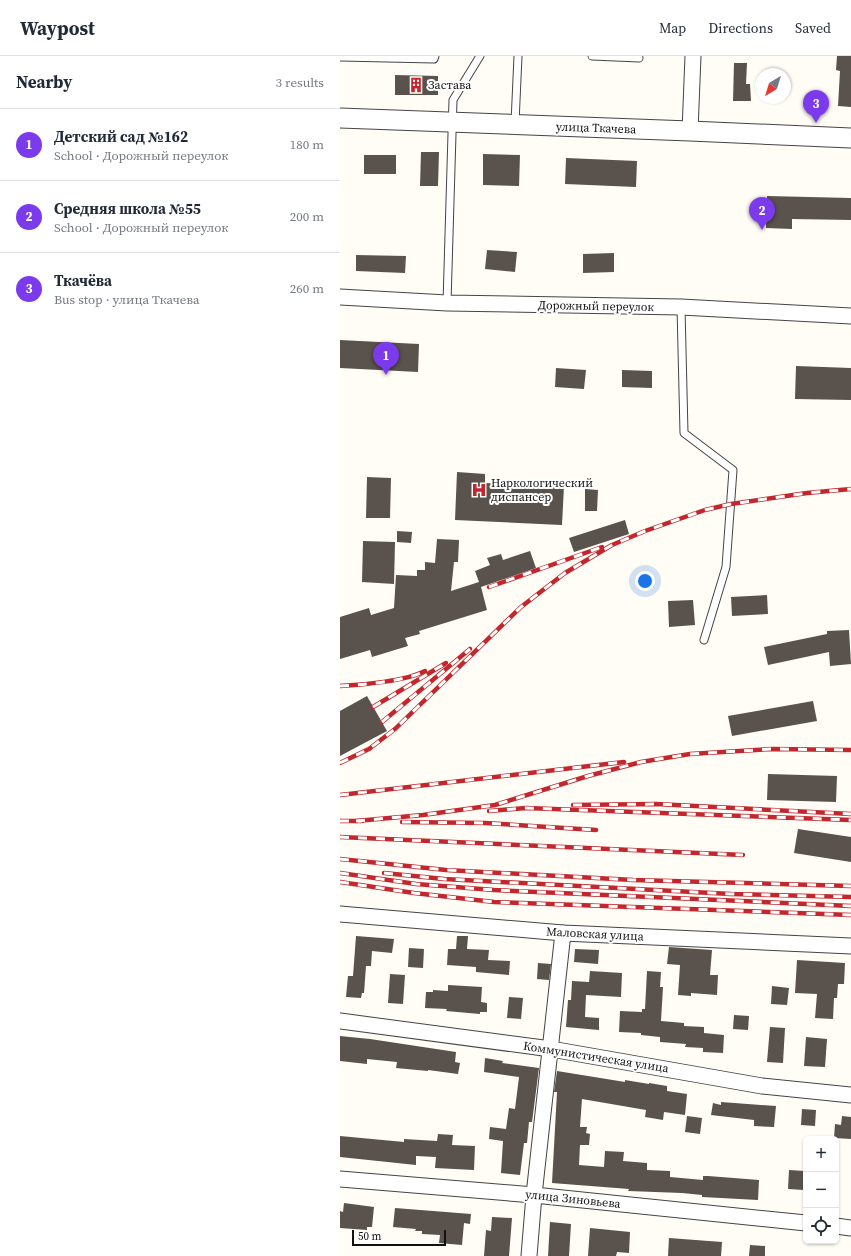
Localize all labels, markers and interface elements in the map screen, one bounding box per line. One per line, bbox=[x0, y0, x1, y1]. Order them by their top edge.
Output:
text: Waypost bbox=[20, 15, 95, 41]
text: Map bbox=[659, 18, 686, 38]
text: Directions bbox=[708, 18, 773, 38]
text: Saved bbox=[795, 18, 831, 38]
north arrow bbox=[755, 68, 791, 104]
text: Nearby bbox=[16, 70, 72, 94]
text: 3 results bbox=[276, 74, 324, 91]
building icon: Застава bbox=[407, 76, 425, 94]
place label: Застава bbox=[428, 77, 472, 93]
pin: 3 bbox=[803, 90, 829, 123]
street label: улица Ткачева bbox=[556, 119, 637, 137]
text: Детский сад №162 bbox=[54, 126, 188, 147]
text: 1 bbox=[25, 136, 33, 153]
text: 180 m bbox=[290, 136, 324, 153]
text: School · Дорожный переулок bbox=[54, 147, 229, 164]
pin: 2 bbox=[749, 197, 775, 230]
text: Средняя школа №55 bbox=[54, 198, 201, 219]
text: 2 bbox=[25, 208, 33, 225]
text: 200 m bbox=[290, 208, 324, 225]
text: School · Дорожный переулок bbox=[54, 219, 229, 236]
text: Ткачёва bbox=[54, 270, 112, 291]
text: 3 bbox=[25, 280, 33, 297]
text: 260 m bbox=[290, 280, 324, 297]
text: Bus stop · улица Ткачева bbox=[54, 291, 200, 308]
street label: Дорожный переулок bbox=[538, 297, 655, 315]
pin: 1 bbox=[373, 342, 399, 375]
place label: Наркологический диспансер bbox=[491, 475, 593, 505]
hospital icon: Наркологический диспансер bbox=[470, 481, 488, 499]
your location bbox=[635, 571, 655, 591]
street label: Маловская улица bbox=[546, 923, 645, 945]
street label: Коммунистическая улица bbox=[522, 1038, 671, 1077]
map controls bbox=[803, 1136, 839, 1244]
button: + bbox=[803, 1136, 839, 1172]
button: − bbox=[803, 1172, 839, 1208]
street label: улица Зиновьева bbox=[525, 1186, 622, 1212]
button: locate bbox=[803, 1208, 839, 1244]
scale bar bbox=[352, 1228, 446, 1247]
text: 50 m bbox=[358, 1229, 381, 1244]

